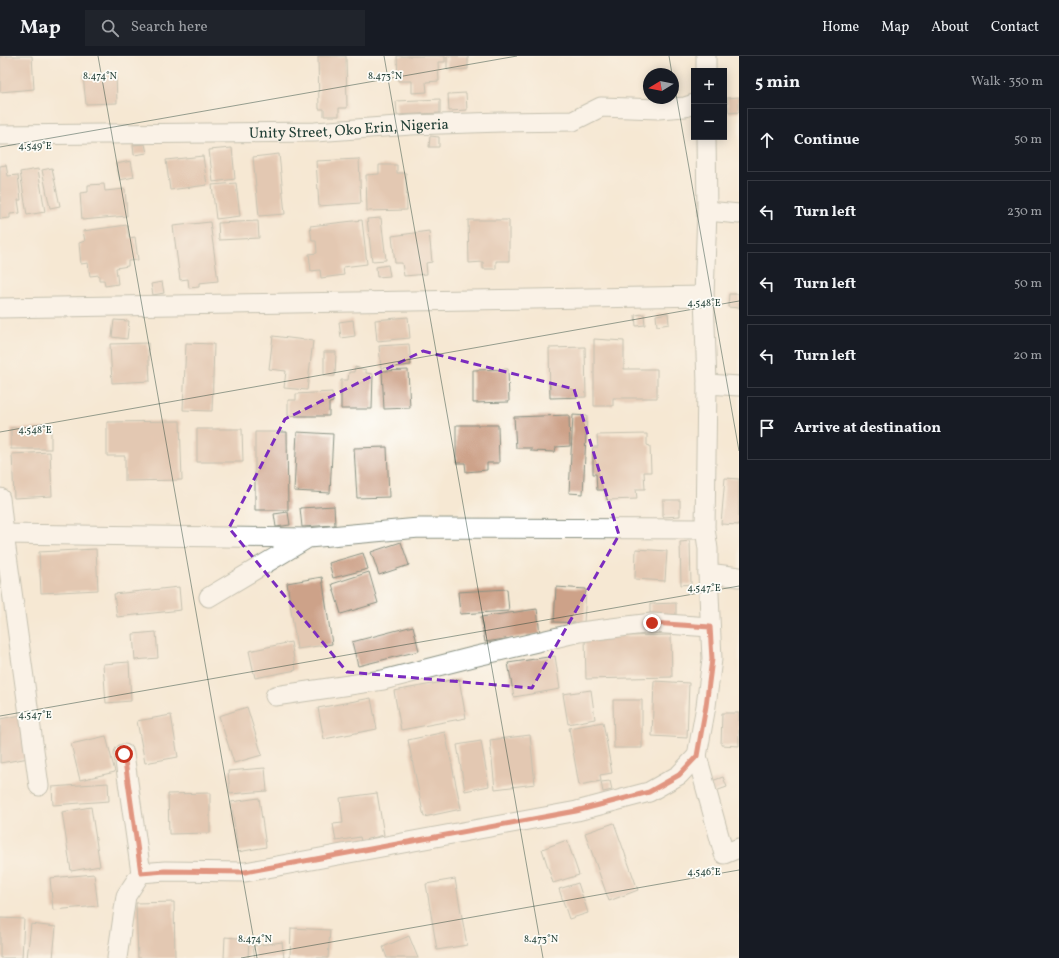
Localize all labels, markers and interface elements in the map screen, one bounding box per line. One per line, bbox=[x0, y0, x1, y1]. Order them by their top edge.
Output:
search box bbox=[85, 10, 365, 46]
text: Map bbox=[20, 15, 61, 41]
icon: search bbox=[99, 17, 121, 39]
text: Search here bbox=[131, 17, 208, 38]
text: Home bbox=[822, 18, 859, 37]
text: Map bbox=[881, 18, 909, 37]
text: About bbox=[931, 18, 969, 37]
text: Contact bbox=[991, 18, 1039, 37]
north arrow bbox=[643, 68, 679, 104]
map controls bbox=[691, 68, 727, 140]
button: + bbox=[691, 68, 727, 104]
text: 8.474°N bbox=[83, 69, 118, 83]
text: 8.473°N bbox=[368, 69, 403, 83]
text: 5 min bbox=[755, 71, 800, 94]
text: Walk · 350 m bbox=[971, 73, 1043, 91]
button: − bbox=[691, 104, 727, 140]
street label: Unity Street, Oko Erin, Nigeria bbox=[249, 115, 449, 145]
icon: ahead bbox=[756, 129, 778, 151]
text: Continue bbox=[794, 130, 859, 151]
text: 50 m bbox=[1014, 131, 1042, 149]
text: 4.549°E bbox=[18, 139, 52, 153]
icon: left bbox=[756, 201, 778, 223]
text: Turn left bbox=[794, 202, 856, 223]
text: 230 m bbox=[1007, 203, 1042, 221]
icon: left bbox=[756, 273, 778, 295]
text: Turn left bbox=[794, 274, 856, 295]
text: 50 m bbox=[1014, 275, 1042, 293]
text: 4.548°E bbox=[687, 296, 721, 310]
icon: left bbox=[756, 345, 778, 367]
text: Turn left bbox=[794, 346, 856, 367]
text: 20 m bbox=[1013, 347, 1042, 365]
icon: arrive bbox=[756, 417, 778, 439]
text: Arrive at destination bbox=[794, 418, 941, 439]
text: 4.548°E bbox=[18, 423, 52, 437]
text: 4.547°E bbox=[687, 581, 721, 595]
route end bbox=[643, 614, 661, 632]
text: 4.547°E bbox=[18, 708, 52, 722]
route start bbox=[115, 745, 133, 763]
text: 4.546°E bbox=[687, 865, 721, 879]
text: 8.474°N bbox=[238, 932, 273, 946]
text: 8.473°N bbox=[524, 932, 559, 946]

